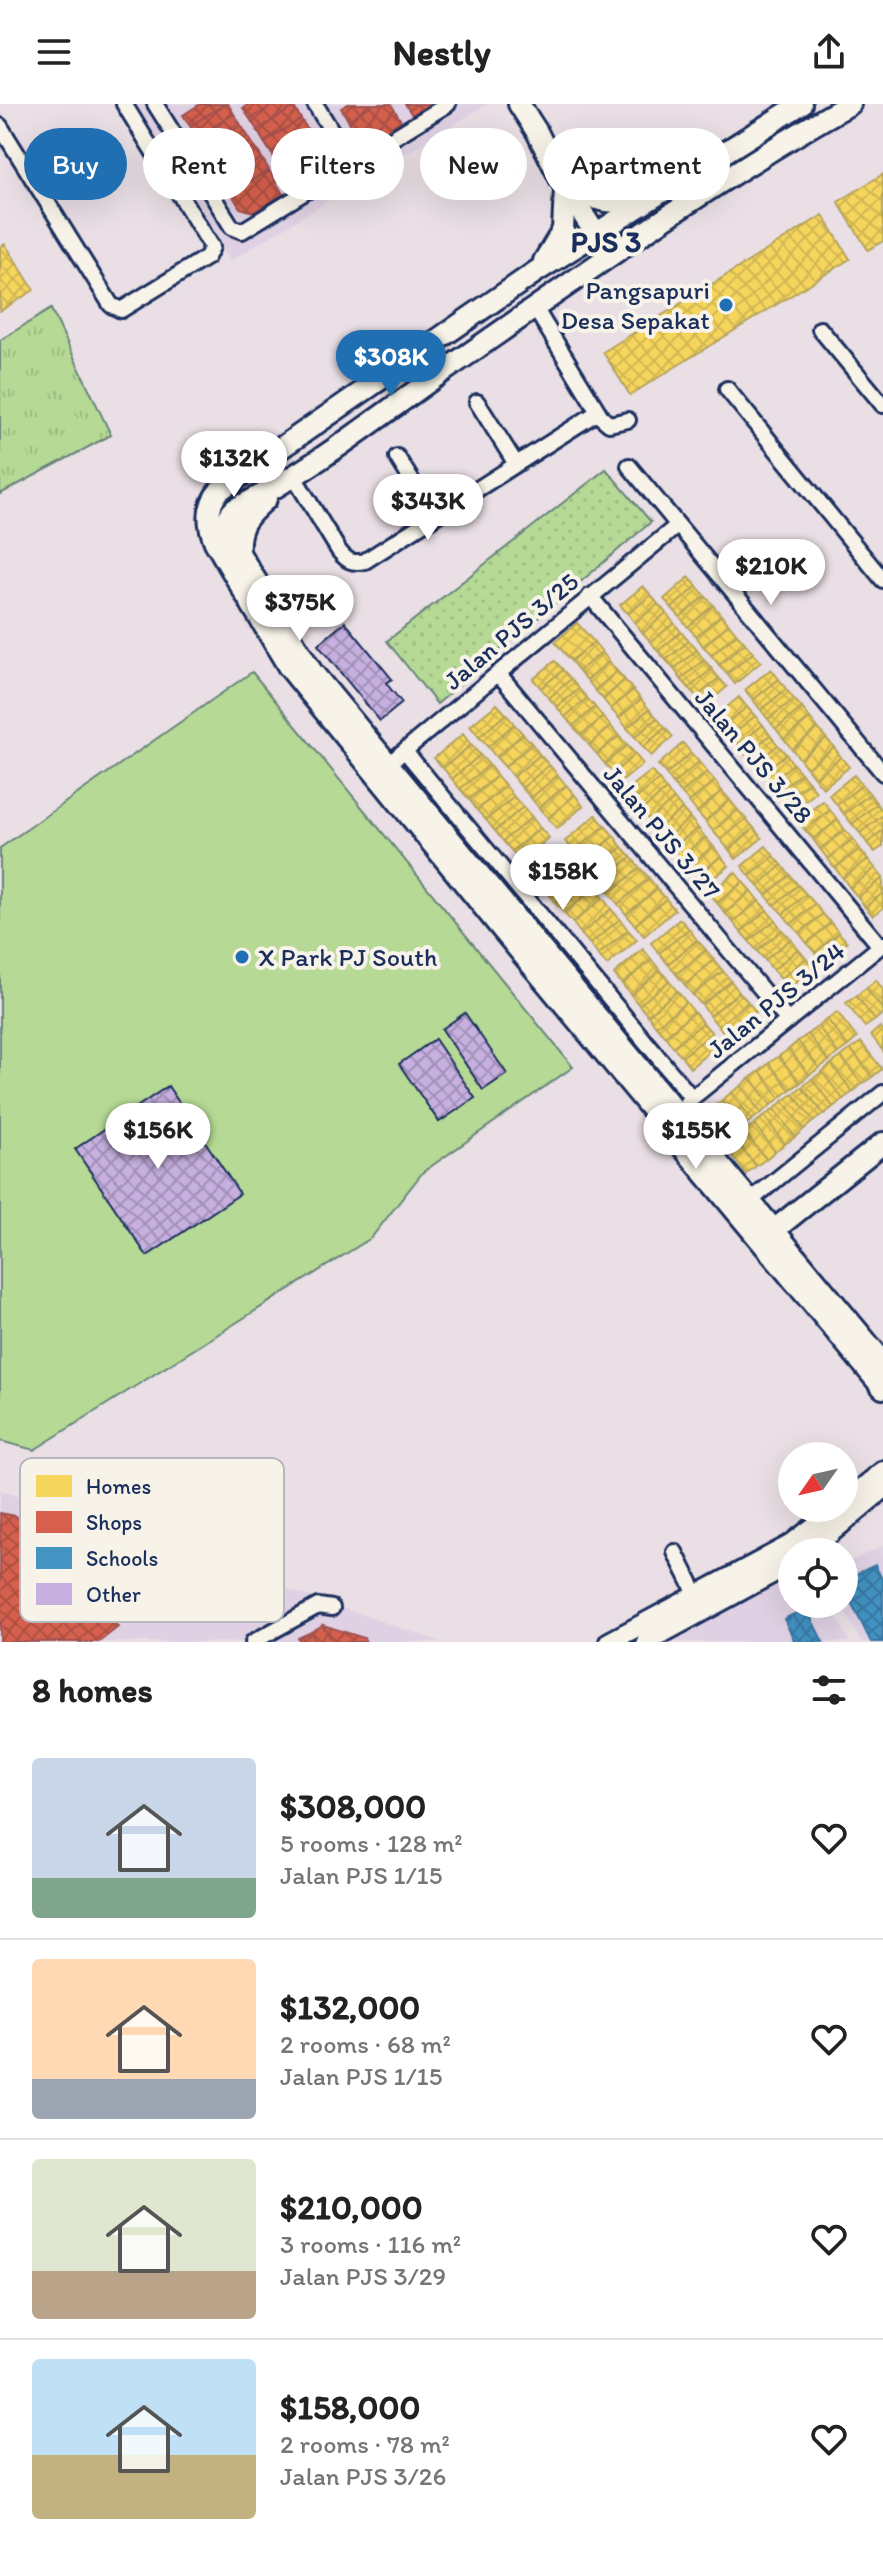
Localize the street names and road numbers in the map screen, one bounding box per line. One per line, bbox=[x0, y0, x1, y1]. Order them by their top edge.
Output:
street label: Jalan PJS 3/25 bbox=[437, 565, 585, 697]
street label: Jalan PJS 3/28 bbox=[688, 682, 820, 830]
street label: Jalan PJS 3/27 bbox=[597, 758, 727, 906]
street label: Jalan PJS 3/24 bbox=[701, 934, 852, 1065]

